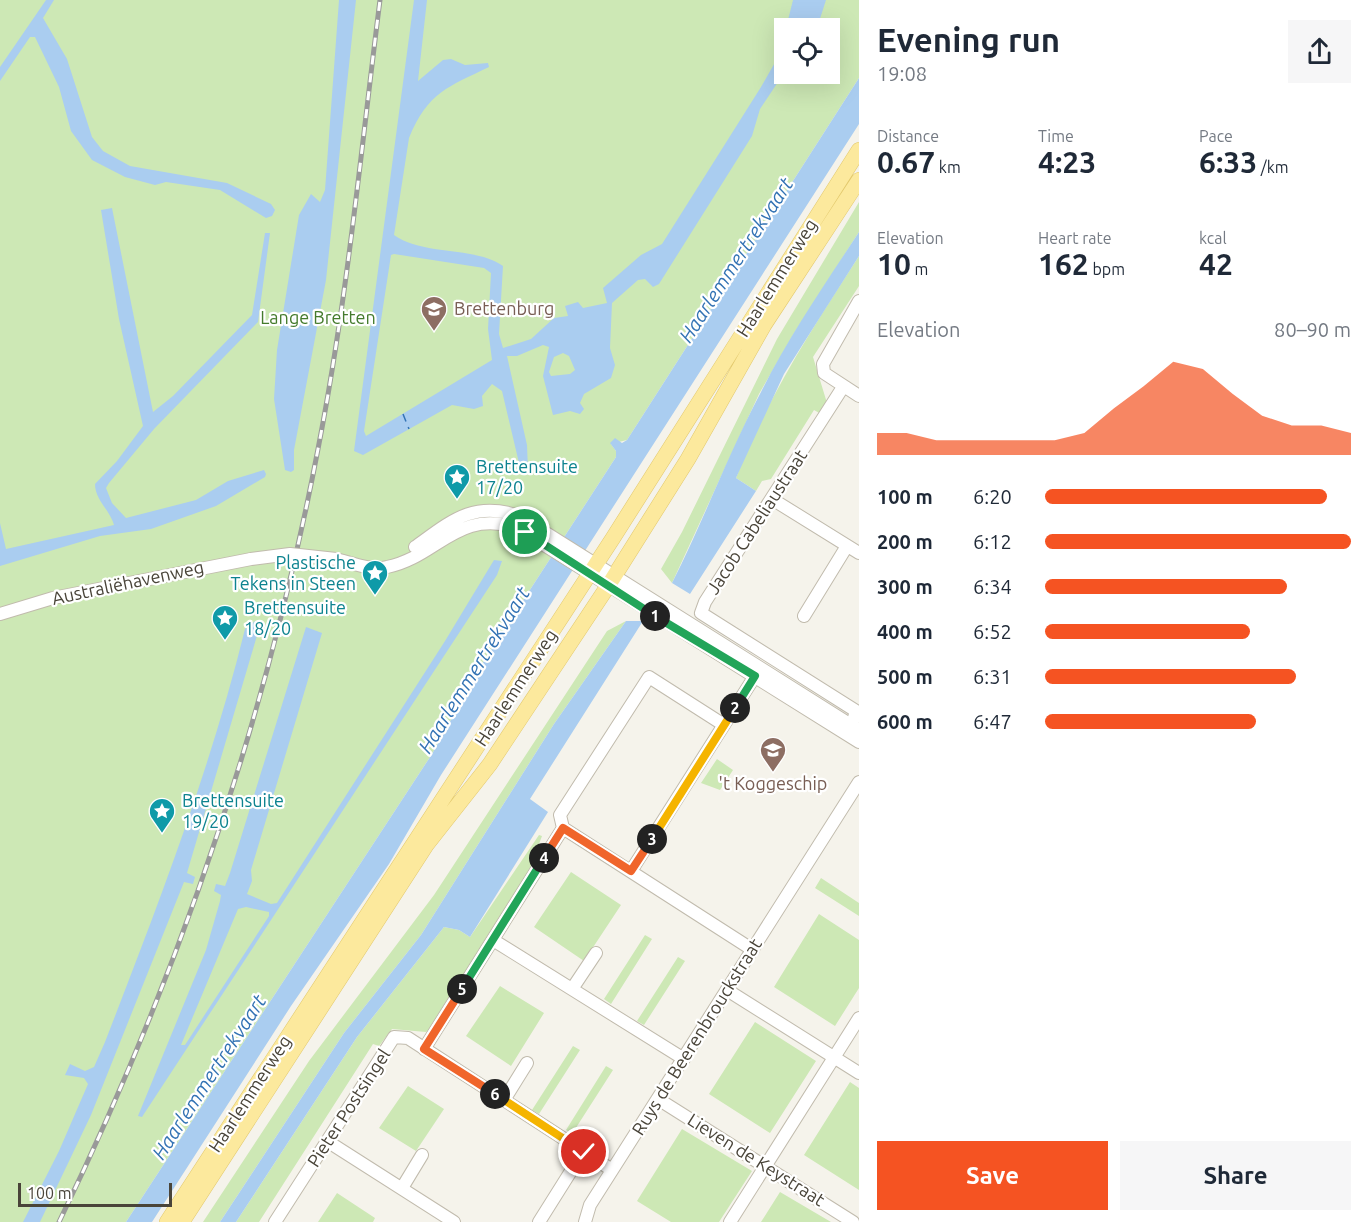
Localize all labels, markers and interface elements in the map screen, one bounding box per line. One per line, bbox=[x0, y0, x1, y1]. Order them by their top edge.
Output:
map controls bbox=[774, 18, 840, 84]
button: locate bbox=[774, 18, 840, 84]
button: share bbox=[1288, 20, 1351, 83]
text: Evening run bbox=[877, 21, 1060, 58]
text: 19:08 bbox=[877, 62, 927, 85]
text: Distance bbox=[877, 127, 939, 145]
text: Time bbox=[1038, 127, 1074, 145]
text: Pace bbox=[1199, 127, 1233, 145]
text: 0.67 bbox=[877, 145, 935, 179]
text: 4:23 bbox=[1038, 145, 1096, 179]
text: 6:33 bbox=[1199, 145, 1257, 179]
text: km bbox=[935, 158, 961, 176]
text: /km bbox=[1257, 158, 1289, 176]
water label: Haarlemmertrekvaart bbox=[674, 173, 798, 346]
street label: Haarlemmerweg bbox=[732, 215, 820, 340]
text: Elevation bbox=[877, 229, 944, 247]
text: Heart rate bbox=[1038, 229, 1112, 247]
text: kcal bbox=[1199, 229, 1227, 247]
text: 10 bbox=[877, 247, 911, 281]
text: 162 bbox=[1038, 247, 1089, 281]
text: 42 bbox=[1199, 247, 1233, 281]
text: m bbox=[911, 260, 928, 278]
text: bpm bbox=[1089, 260, 1125, 278]
school or university icon: Brettenburg bbox=[419, 294, 449, 332]
place label: Brettenburg bbox=[454, 298, 554, 318]
park label: Lange Bretten bbox=[260, 307, 376, 327]
text: Elevation bbox=[877, 318, 960, 341]
text: 80–90 m bbox=[1274, 318, 1351, 341]
street label: Jacob Cabeliaustraat bbox=[702, 445, 810, 597]
place label: Brettensuite 17/20 bbox=[476, 456, 578, 497]
place icon: Brettensuite 17/20 bbox=[442, 462, 472, 500]
text: 100 m bbox=[877, 485, 933, 508]
text: 6:20 bbox=[973, 485, 1012, 508]
pin bbox=[499, 506, 550, 557]
icon: arrive bbox=[508, 515, 541, 548]
text: 200 m bbox=[877, 530, 933, 553]
text: 6:12 bbox=[973, 530, 1012, 553]
place label: Plastische Tekens in Steen bbox=[231, 552, 356, 593]
street label: Australiëhavenweg bbox=[50, 556, 206, 608]
place icon: Plastische Tekens in Steen bbox=[360, 558, 390, 596]
text: 300 m bbox=[877, 575, 933, 598]
text: 6:34 bbox=[973, 575, 1012, 598]
water label: Haarlemmertrekvaart bbox=[413, 582, 534, 757]
place label: Brettensuite 18/20 bbox=[244, 597, 346, 638]
pin: 1 bbox=[640, 601, 670, 631]
place icon: Brettensuite 18/20 bbox=[210, 603, 240, 641]
text: 1 bbox=[650, 607, 660, 625]
text: 400 m bbox=[877, 620, 933, 643]
text: 6:52 bbox=[973, 620, 1012, 643]
street label: Haarlemmerweg bbox=[470, 625, 560, 749]
text: 500 m bbox=[877, 665, 933, 688]
text: 6:31 bbox=[973, 665, 1012, 688]
pin: 2 bbox=[720, 693, 750, 723]
text: 2 bbox=[730, 699, 740, 717]
text: 600 m bbox=[877, 710, 933, 733]
text: 6:47 bbox=[973, 710, 1012, 733]
school or university icon: 't Koggeschip bbox=[758, 735, 788, 773]
place label: 't Koggeschip bbox=[719, 773, 827, 793]
place label: Brettensuite 19/20 bbox=[182, 790, 284, 831]
place icon: Brettensuite 19/20 bbox=[147, 796, 177, 834]
pin: 3 bbox=[637, 824, 667, 854]
text: 3 bbox=[647, 830, 657, 848]
pin: 4 bbox=[529, 843, 559, 873]
text: 4 bbox=[539, 849, 549, 867]
street label: Ruys de Beerenbrouckstraat bbox=[627, 935, 765, 1138]
pin: 5 bbox=[447, 974, 477, 1004]
text: 5 bbox=[457, 980, 467, 998]
water label: Haarlemmertrekvaart bbox=[147, 990, 271, 1163]
street label: Haarlemmerweg bbox=[204, 1031, 294, 1155]
street label: Pieter Postsingel bbox=[303, 1045, 394, 1170]
pin: 6 bbox=[480, 1079, 510, 1109]
text: 6 bbox=[490, 1085, 500, 1103]
street label: Lieven de Keystraat bbox=[684, 1109, 829, 1209]
pin bbox=[558, 1126, 609, 1177]
icon: check bbox=[567, 1135, 600, 1168]
button: Save bbox=[877, 1141, 1108, 1210]
button: Share bbox=[1120, 1141, 1351, 1210]
scale bar bbox=[18, 1180, 172, 1208]
text: 100 m bbox=[27, 1184, 72, 1202]

